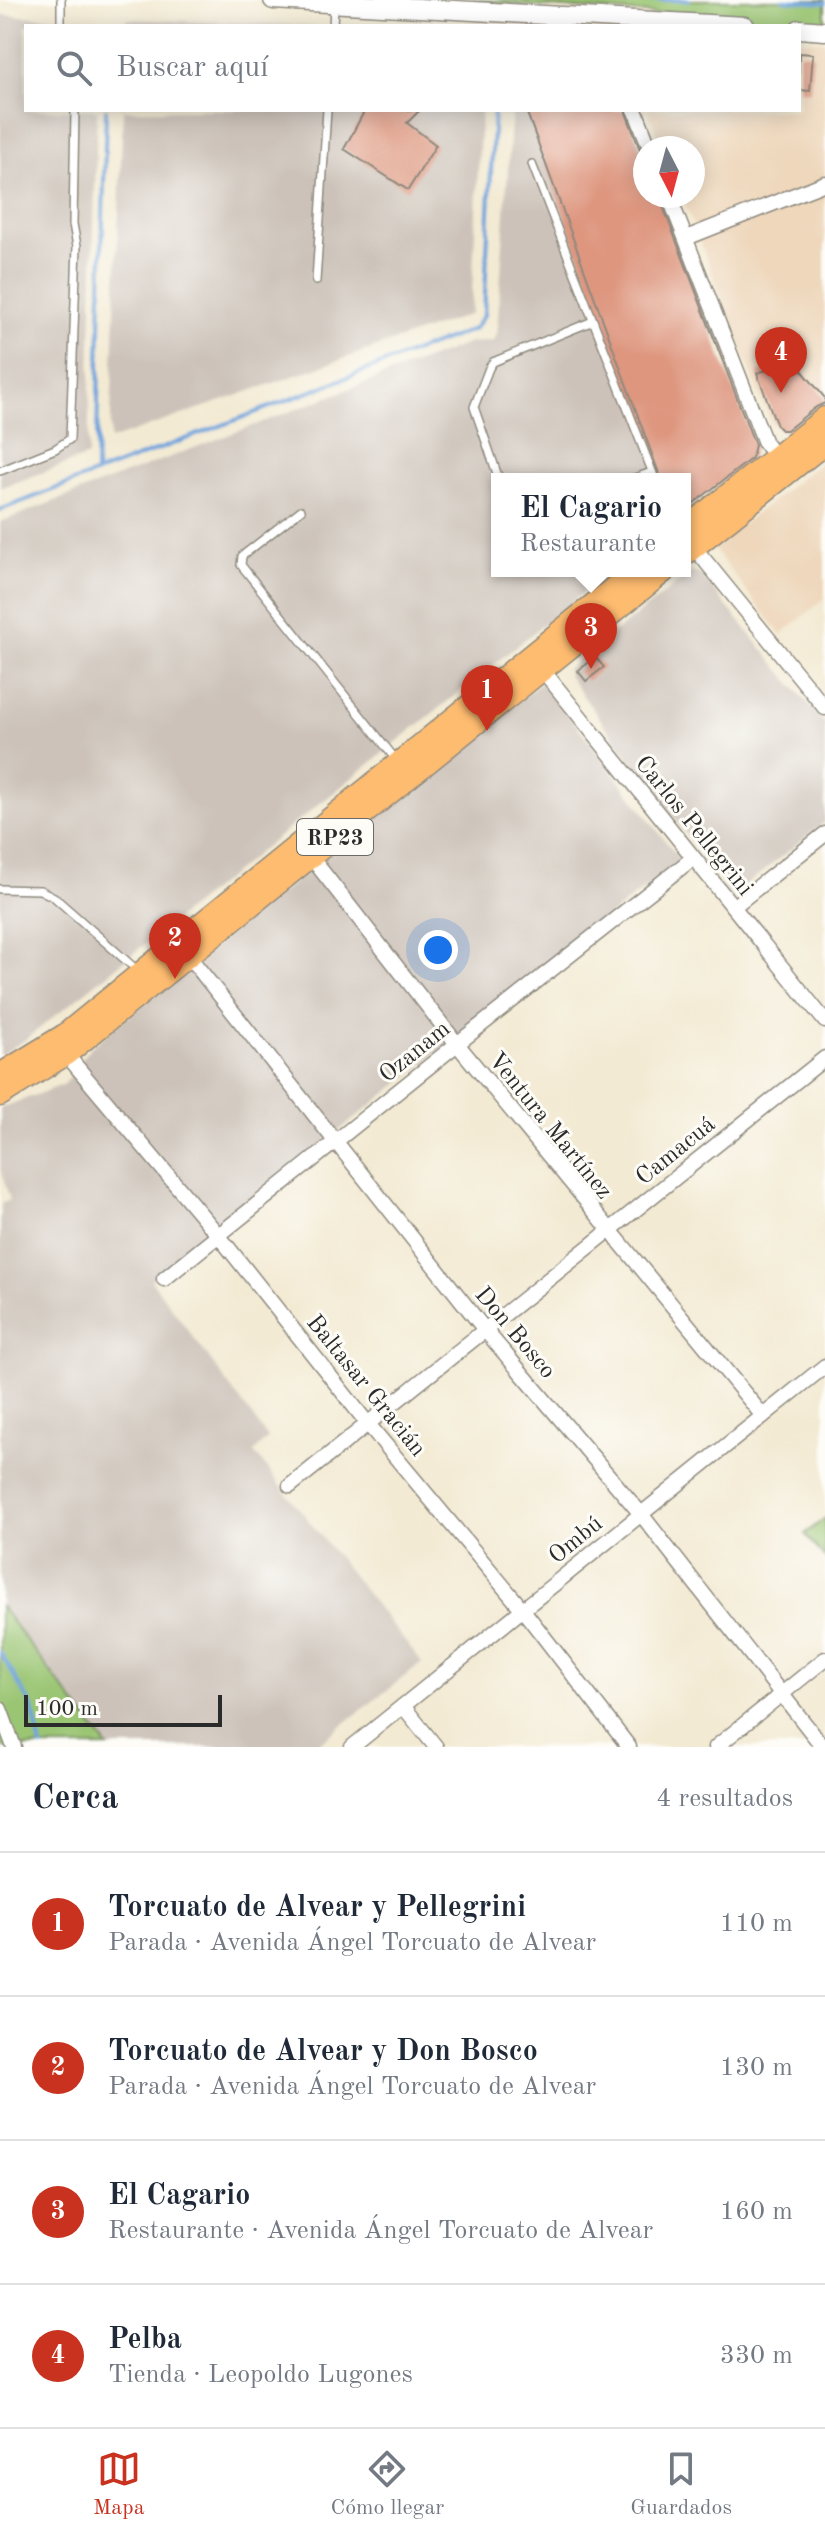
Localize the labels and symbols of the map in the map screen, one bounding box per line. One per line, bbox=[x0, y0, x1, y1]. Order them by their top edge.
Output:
north arrow bbox=[633, 136, 705, 208]
pin: 4 bbox=[755, 327, 807, 393]
pin: 3 bbox=[565, 603, 617, 669]
pin: 1 bbox=[461, 665, 513, 731]
street label: Carlos Pellegrini bbox=[630, 752, 757, 901]
road number: RP23 bbox=[297, 819, 373, 855]
pin: 2 bbox=[149, 913, 201, 979]
your location bbox=[418, 930, 458, 970]
street label: Ozanam bbox=[375, 1017, 455, 1088]
street label: Ventura Martínez bbox=[483, 1048, 616, 1204]
street label: Camacuá bbox=[632, 1113, 720, 1190]
street label: Don Bosco bbox=[469, 1283, 560, 1384]
street label: Baltasar Gracián bbox=[301, 1311, 430, 1462]
street label: Ombú bbox=[545, 1512, 608, 1569]
scale bar bbox=[24, 1691, 222, 1727]

